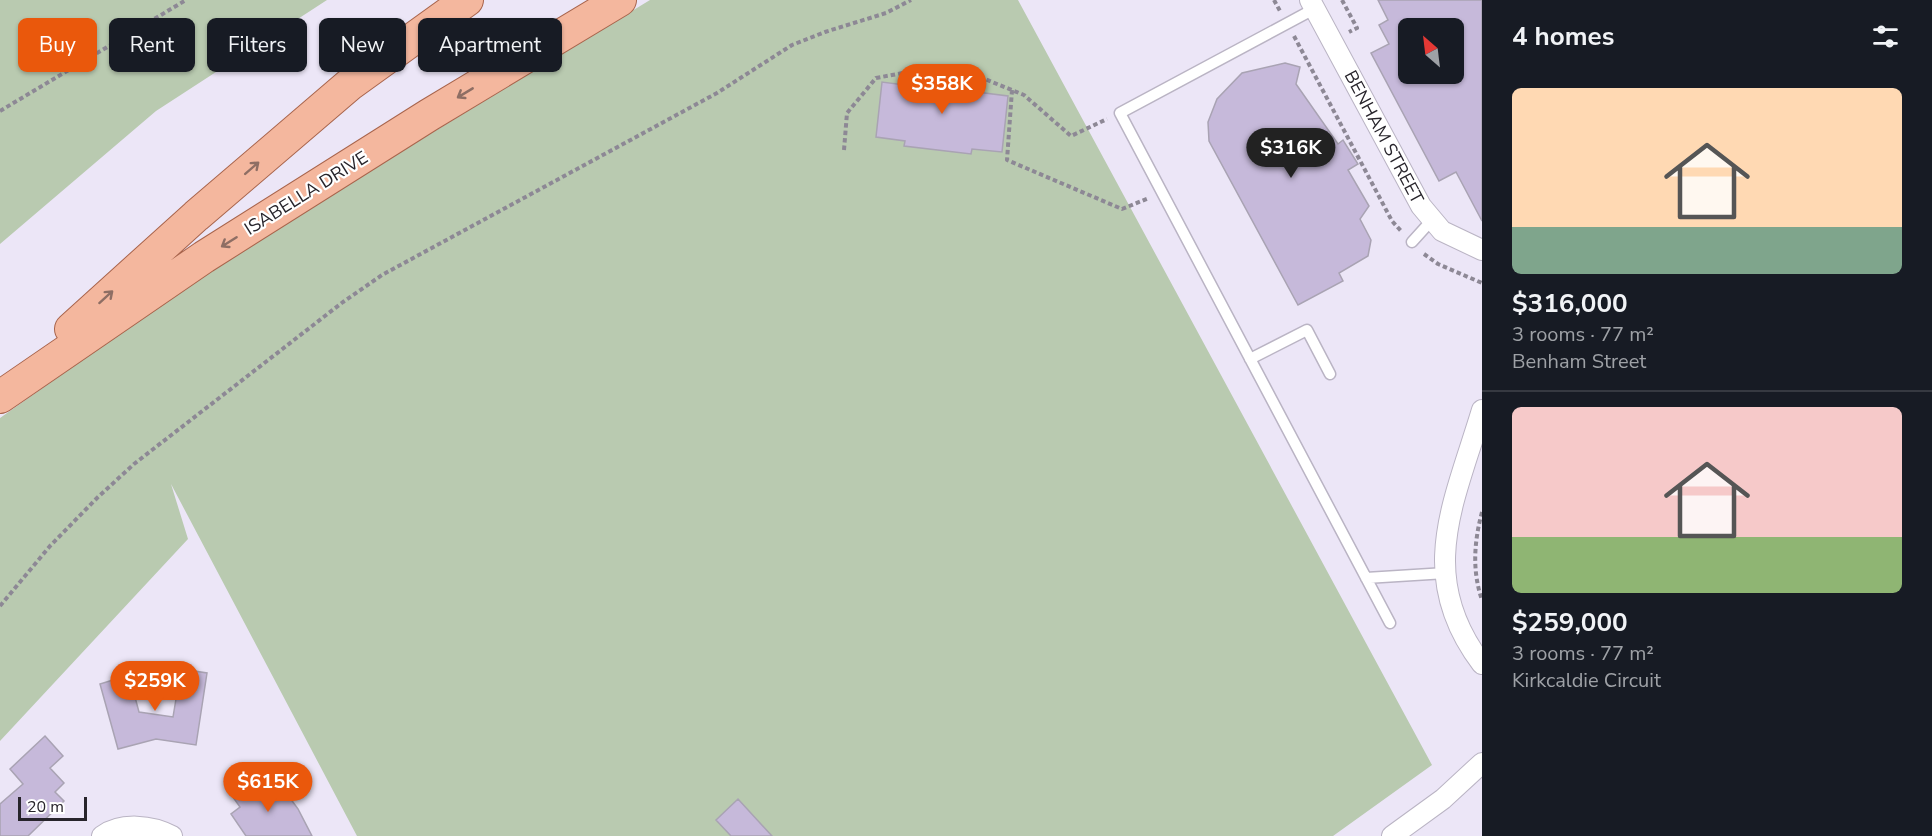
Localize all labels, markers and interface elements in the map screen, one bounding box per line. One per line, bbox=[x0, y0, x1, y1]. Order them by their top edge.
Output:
chip: Buy bbox=[18, 18, 97, 72]
chip: Rent bbox=[109, 18, 195, 72]
chip: Filters bbox=[207, 18, 307, 72]
chip: New bbox=[319, 18, 406, 72]
chip: Apartment bbox=[418, 18, 562, 72]
north arrow bbox=[1398, 18, 1464, 84]
map controls bbox=[1398, 18, 1464, 84]
text: 4 homes bbox=[1512, 19, 1614, 54]
icon: filters bbox=[1869, 20, 1902, 53]
pin: $358K bbox=[900, 64, 984, 115]
street label: BENHAM STREET bbox=[1339, 66, 1429, 208]
text: $358K bbox=[911, 70, 973, 97]
one-way arrow bbox=[457, 87, 474, 99]
icon: home bbox=[1653, 127, 1761, 235]
pin: $316K bbox=[1249, 128, 1333, 179]
text: $316K bbox=[1260, 134, 1322, 161]
street label: ISABELLA DRIVE bbox=[240, 145, 372, 241]
one-way arrow bbox=[244, 161, 259, 175]
one-way arrow bbox=[221, 236, 238, 248]
text: $316,000 bbox=[1512, 286, 1628, 321]
one-way arrow bbox=[98, 290, 113, 304]
text: 3 rooms · 77 m² bbox=[1512, 321, 1654, 348]
text: Benham Street bbox=[1512, 348, 1646, 375]
icon: home bbox=[1653, 446, 1761, 554]
text: $259,000 bbox=[1512, 605, 1628, 640]
text: 3 rooms · 77 m² bbox=[1512, 640, 1654, 667]
pin: $259K bbox=[113, 661, 197, 712]
text: $259K bbox=[124, 667, 186, 694]
text: Kirkcaldie Circuit bbox=[1512, 667, 1661, 694]
pin: $615K bbox=[226, 762, 310, 813]
text: $615K bbox=[237, 768, 299, 795]
scale bar bbox=[18, 794, 87, 822]
text: 20 m bbox=[27, 796, 64, 818]

